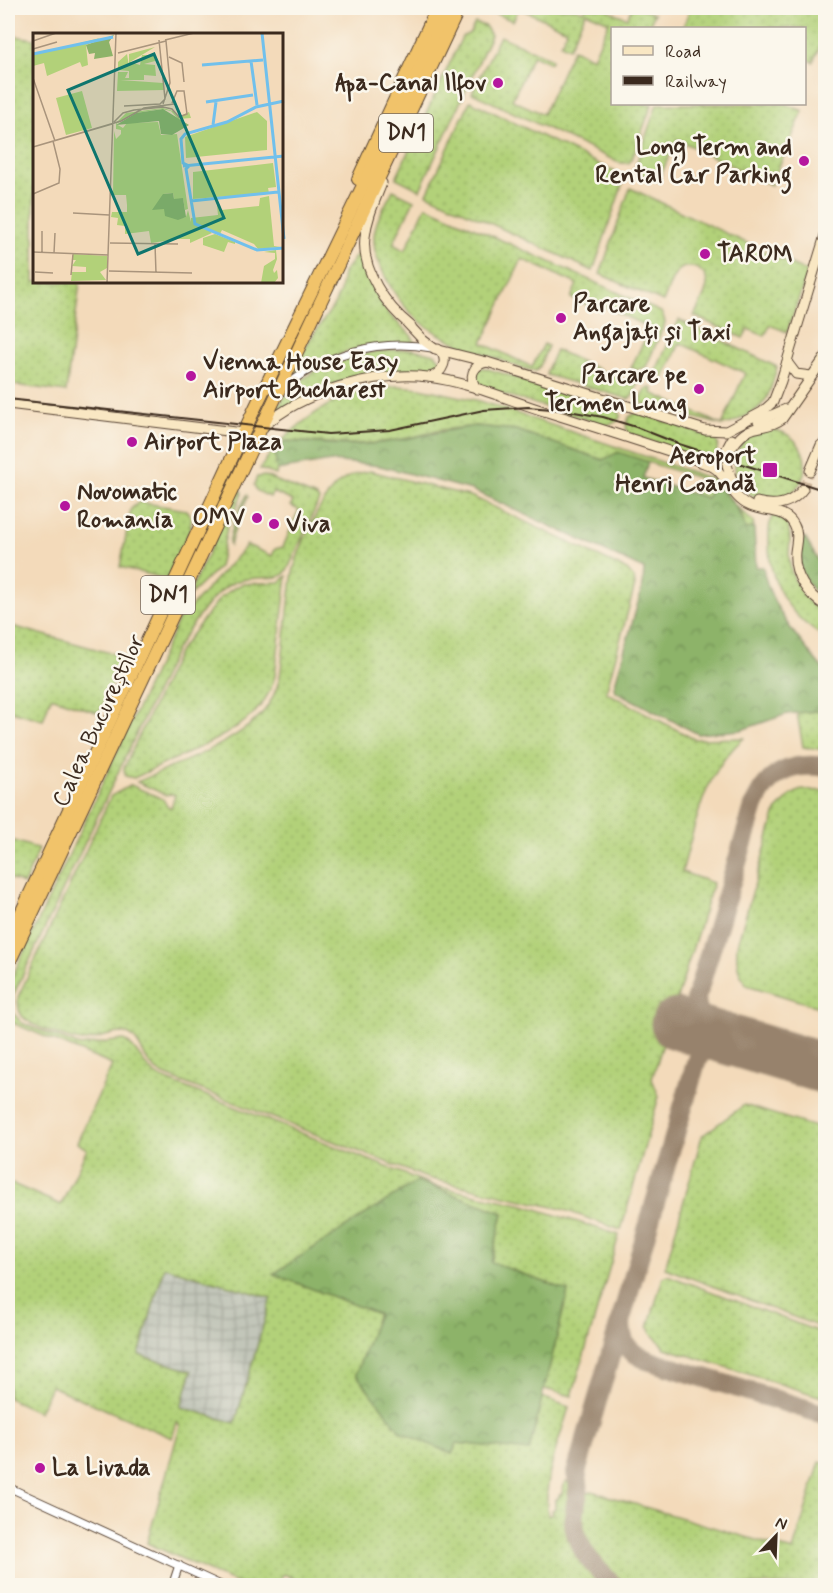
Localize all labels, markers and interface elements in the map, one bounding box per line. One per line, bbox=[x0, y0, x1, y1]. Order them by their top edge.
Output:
legend bbox=[611, 27, 806, 105]
inset map bbox=[33, 33, 284, 284]
text: Road bbox=[665, 40, 701, 64]
place label: Apa-Canal Ilfov bbox=[335, 68, 487, 102]
text: Railway bbox=[665, 70, 727, 94]
marker: Apa-Canal Ilfov bbox=[491, 76, 505, 90]
road number: DN1 bbox=[379, 114, 433, 152]
place label: Long Term and Rental Car Parking bbox=[595, 132, 792, 194]
marker: Long Term and Rental Car Parking bbox=[797, 154, 811, 168]
place label: TAROM bbox=[717, 239, 793, 270]
marker: TAROM bbox=[698, 247, 712, 261]
place label: Parcare Angajați și Taxi bbox=[573, 289, 731, 351]
marker: Parcare Angajați și Taxi bbox=[554, 311, 568, 325]
place label: Vienna House Easy Airport Bucharest bbox=[203, 347, 398, 406]
place label: Parcare pe Termen Lung bbox=[544, 360, 687, 420]
marker: Vienna House Easy Airport Bucharest bbox=[184, 369, 198, 383]
marker: Parcare pe Termen Lung bbox=[692, 382, 706, 396]
place label: Airport Plaza bbox=[144, 427, 282, 458]
marker: Airport Plaza bbox=[125, 435, 139, 449]
place label: Aeroport Henri Coandă bbox=[615, 441, 757, 500]
marker: Aeroport Henri Coandă bbox=[761, 461, 779, 479]
place label: Novomatic Romania bbox=[77, 477, 177, 536]
marker: Novomatic Romania bbox=[58, 499, 72, 513]
place label: OMV bbox=[192, 503, 246, 534]
place label: Viva bbox=[286, 509, 331, 540]
marker: OMV bbox=[250, 511, 264, 525]
marker: Viva bbox=[267, 517, 281, 531]
road number: DN1 bbox=[141, 576, 195, 614]
street label: Calea Bucureștilor bbox=[45, 630, 153, 812]
place label: La Livada bbox=[52, 1453, 151, 1484]
marker: La Livada bbox=[33, 1461, 47, 1475]
north arrow bbox=[746, 1506, 806, 1566]
text: N bbox=[772, 1512, 790, 1535]

